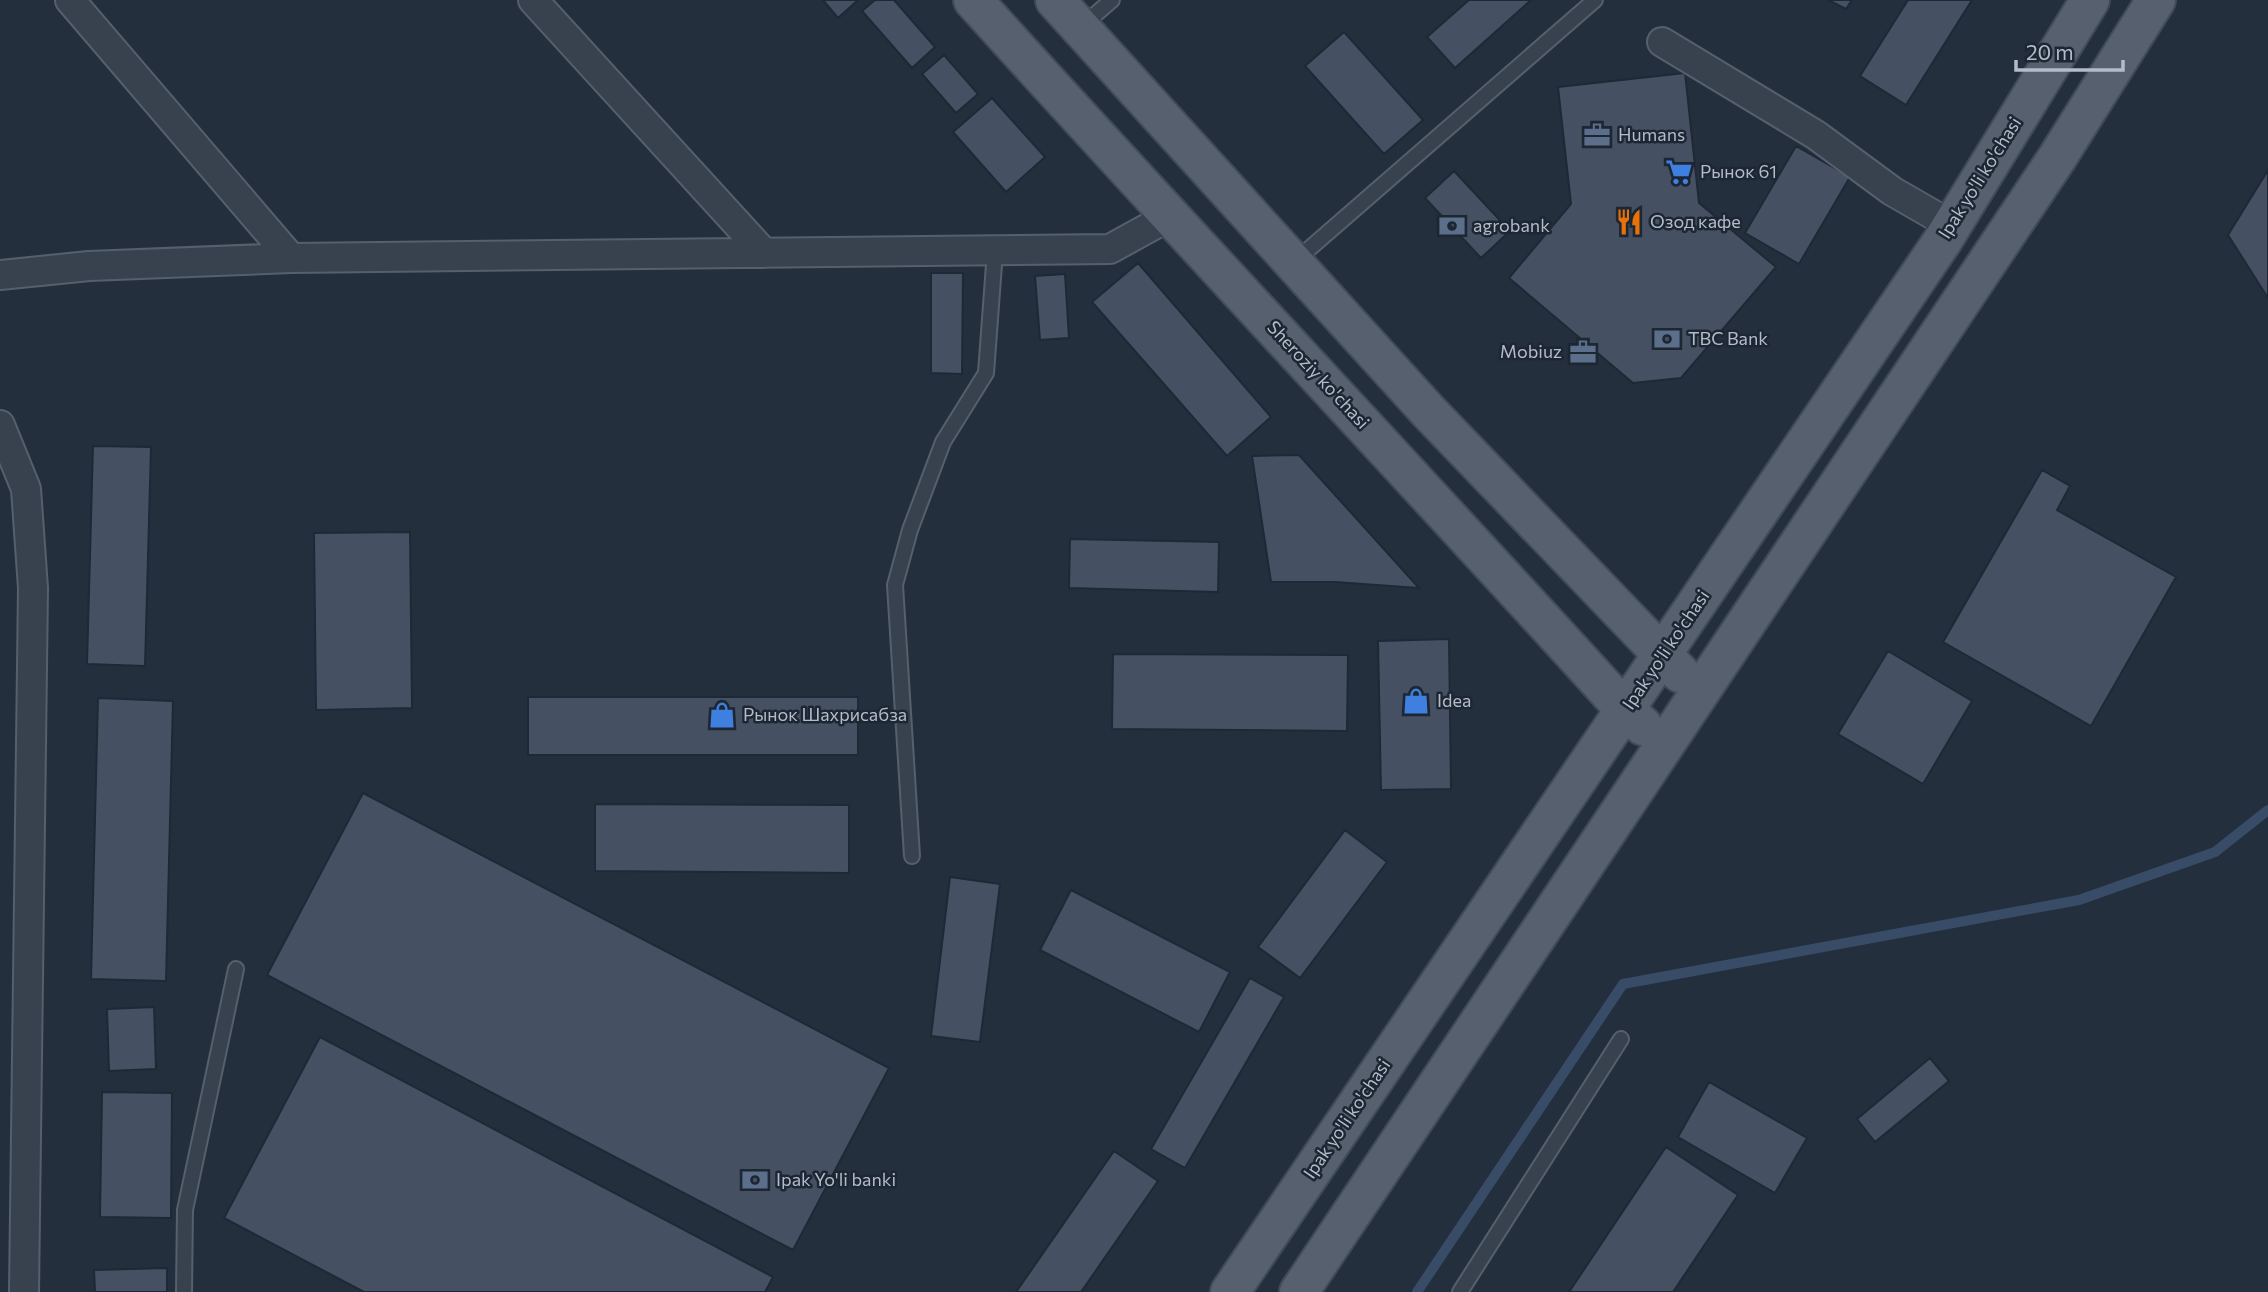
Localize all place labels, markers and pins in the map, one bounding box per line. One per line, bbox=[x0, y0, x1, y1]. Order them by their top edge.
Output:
office icon: Humans bbox=[1582, 120, 1612, 150]
place label: Humans bbox=[1618, 123, 1685, 145]
supermarket icon: Рынок 61 bbox=[1664, 157, 1694, 187]
place label: Рынок 61 bbox=[1700, 160, 1777, 182]
restaurant icon: Озод кафе bbox=[1614, 207, 1644, 237]
place label: Озод кафе bbox=[1650, 210, 1741, 232]
bank icon: agrobank bbox=[1437, 211, 1467, 241]
place label: agrobank bbox=[1473, 214, 1550, 236]
bank icon: TBC Bank bbox=[1652, 324, 1682, 354]
place label: TBC Bank bbox=[1688, 327, 1768, 349]
office icon: Mobiuz bbox=[1568, 337, 1598, 367]
place label: Mobiuz bbox=[1500, 340, 1562, 362]
shop icon: Idea bbox=[1401, 686, 1431, 716]
place label: Idea bbox=[1437, 689, 1471, 711]
shop icon: Рынок Шахрисабза bbox=[707, 700, 737, 730]
place label: Рынок Шахрисабза bbox=[743, 703, 907, 725]
bank icon: Ipak Yo'li banki bbox=[740, 1165, 770, 1195]
place label: Ipak Yo'li banki bbox=[776, 1168, 896, 1190]

